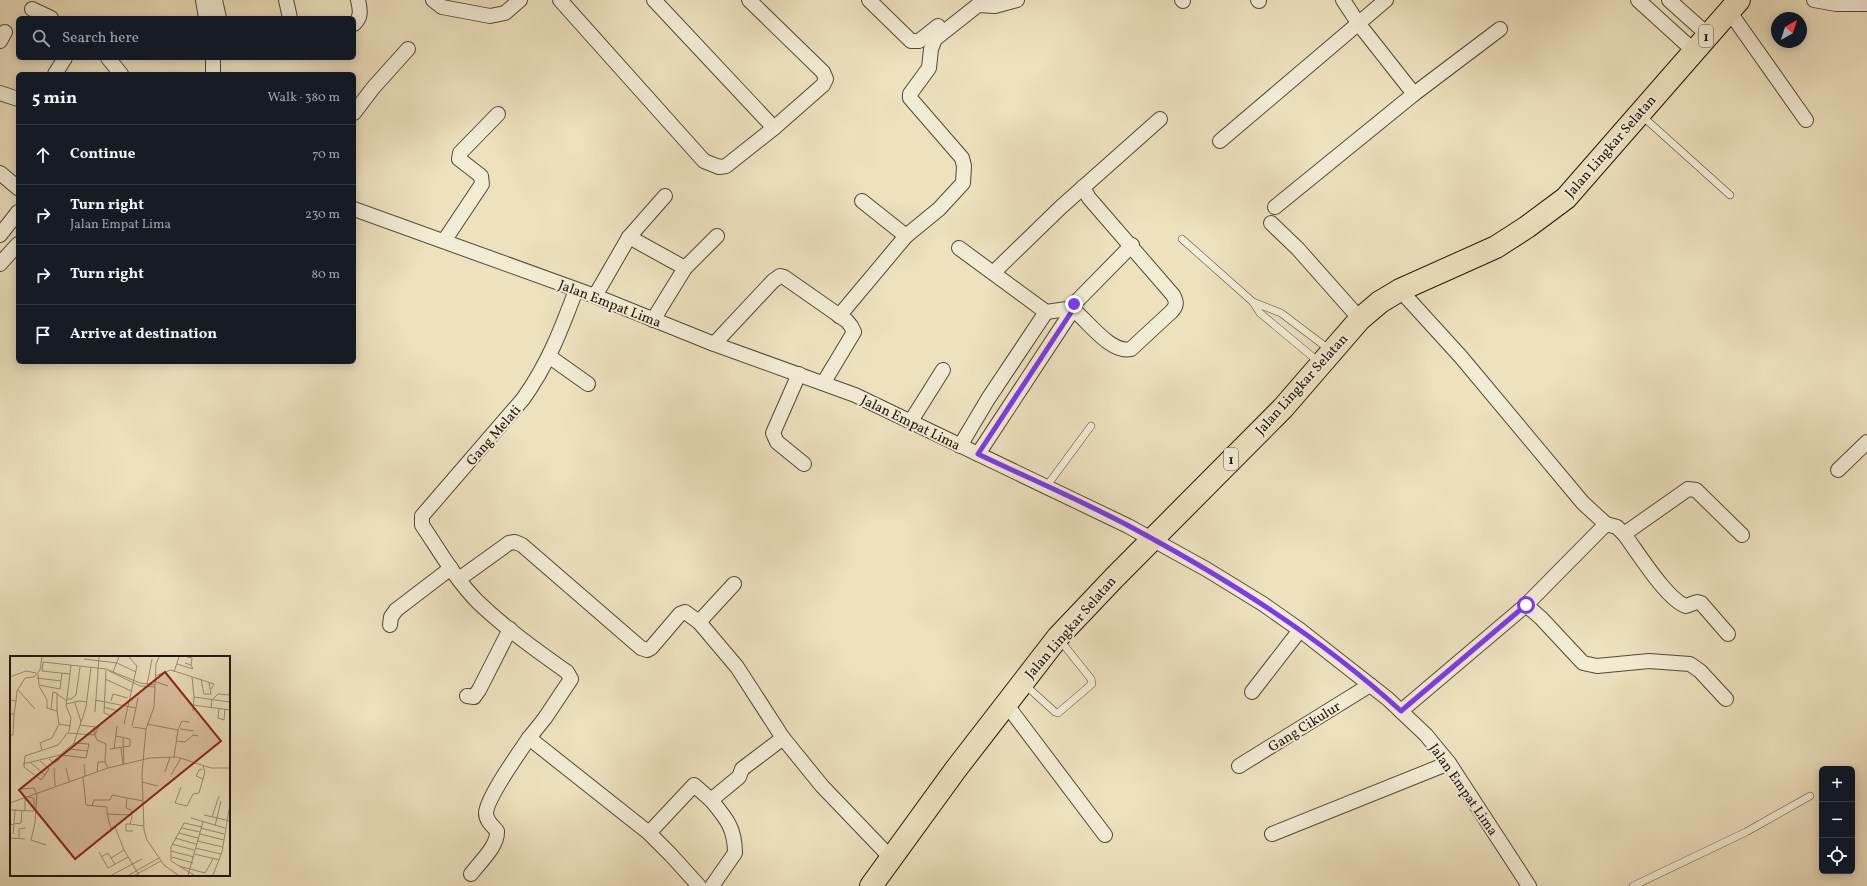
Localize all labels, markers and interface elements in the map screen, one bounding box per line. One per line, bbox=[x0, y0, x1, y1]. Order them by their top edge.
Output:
north arrow bbox=[1771, 12, 1807, 48]
search box bbox=[16, 16, 356, 60]
road number: 1 bbox=[1699, 25, 1713, 47]
icon: search bbox=[30, 27, 52, 49]
text: Search here bbox=[62, 28, 139, 49]
text: 5 min bbox=[32, 87, 77, 110]
text: Walk · 380 m bbox=[267, 89, 340, 107]
street label: Jalan Lingkar Selatan bbox=[1561, 92, 1661, 202]
icon: ahead bbox=[32, 144, 54, 166]
text: Continue bbox=[70, 144, 135, 165]
text: 70 m bbox=[312, 146, 340, 164]
text: Turn right bbox=[70, 195, 144, 216]
icon: right bbox=[32, 204, 54, 226]
text: 230 m bbox=[305, 206, 340, 224]
text: Jalan Empat Lima bbox=[70, 216, 171, 234]
icon: right bbox=[32, 264, 54, 286]
text: Turn right bbox=[70, 264, 144, 285]
text: 80 m bbox=[311, 266, 340, 284]
street label: Jalan Empat Lima bbox=[555, 276, 664, 333]
route end bbox=[1065, 295, 1083, 313]
icon: arrive bbox=[32, 324, 54, 346]
text: Arrive at destination bbox=[70, 324, 217, 345]
street label: Jalan Lingkar Selatan bbox=[1251, 330, 1353, 440]
street label: Jalan Empat Lima bbox=[857, 391, 963, 456]
street label: Gang Melati bbox=[462, 401, 526, 471]
road number: 1 bbox=[1224, 448, 1238, 470]
street label: Jalan Lingkar Selatan bbox=[1021, 573, 1121, 683]
route start bbox=[1517, 596, 1535, 614]
inset map bbox=[10, 656, 230, 876]
street label: Gang Cikulur bbox=[1265, 697, 1345, 757]
street label: Jalan Empat Lima bbox=[1424, 740, 1502, 840]
map controls bbox=[1819, 766, 1855, 874]
button: + bbox=[1819, 766, 1855, 802]
button: − bbox=[1819, 802, 1855, 838]
button: locate bbox=[1819, 838, 1855, 874]

